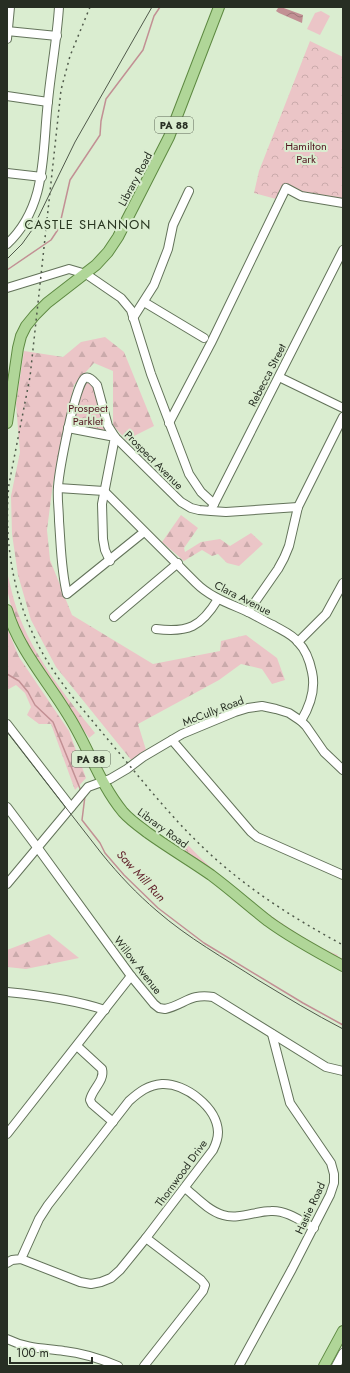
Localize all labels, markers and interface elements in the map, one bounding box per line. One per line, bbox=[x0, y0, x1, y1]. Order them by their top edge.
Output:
road number: PA 88 bbox=[155, 117, 193, 133]
park label: Hamilton Park bbox=[285, 138, 327, 167]
street label: Library Road bbox=[114, 149, 156, 209]
district label: CASTLE SHANNON bbox=[25, 215, 151, 234]
street label: Rebecca Street bbox=[244, 340, 290, 409]
park label: Prospect Parklet bbox=[68, 400, 108, 429]
street label: Prospect Avenue bbox=[121, 427, 187, 493]
street label: Clara Avenue bbox=[212, 577, 275, 619]
street label: McCully Road bbox=[180, 692, 246, 730]
road number: PA 88 bbox=[72, 751, 110, 767]
street label: Library Road bbox=[134, 804, 192, 852]
water label: Saw Mill Run bbox=[112, 846, 170, 906]
street label: Willow Avenue bbox=[110, 933, 166, 998]
street label: Thornwood Drive bbox=[151, 1136, 211, 1210]
street label: Hastie Road bbox=[291, 1179, 329, 1237]
scale bar bbox=[10, 1339, 92, 1365]
text: 100 m bbox=[16, 1344, 49, 1362]

